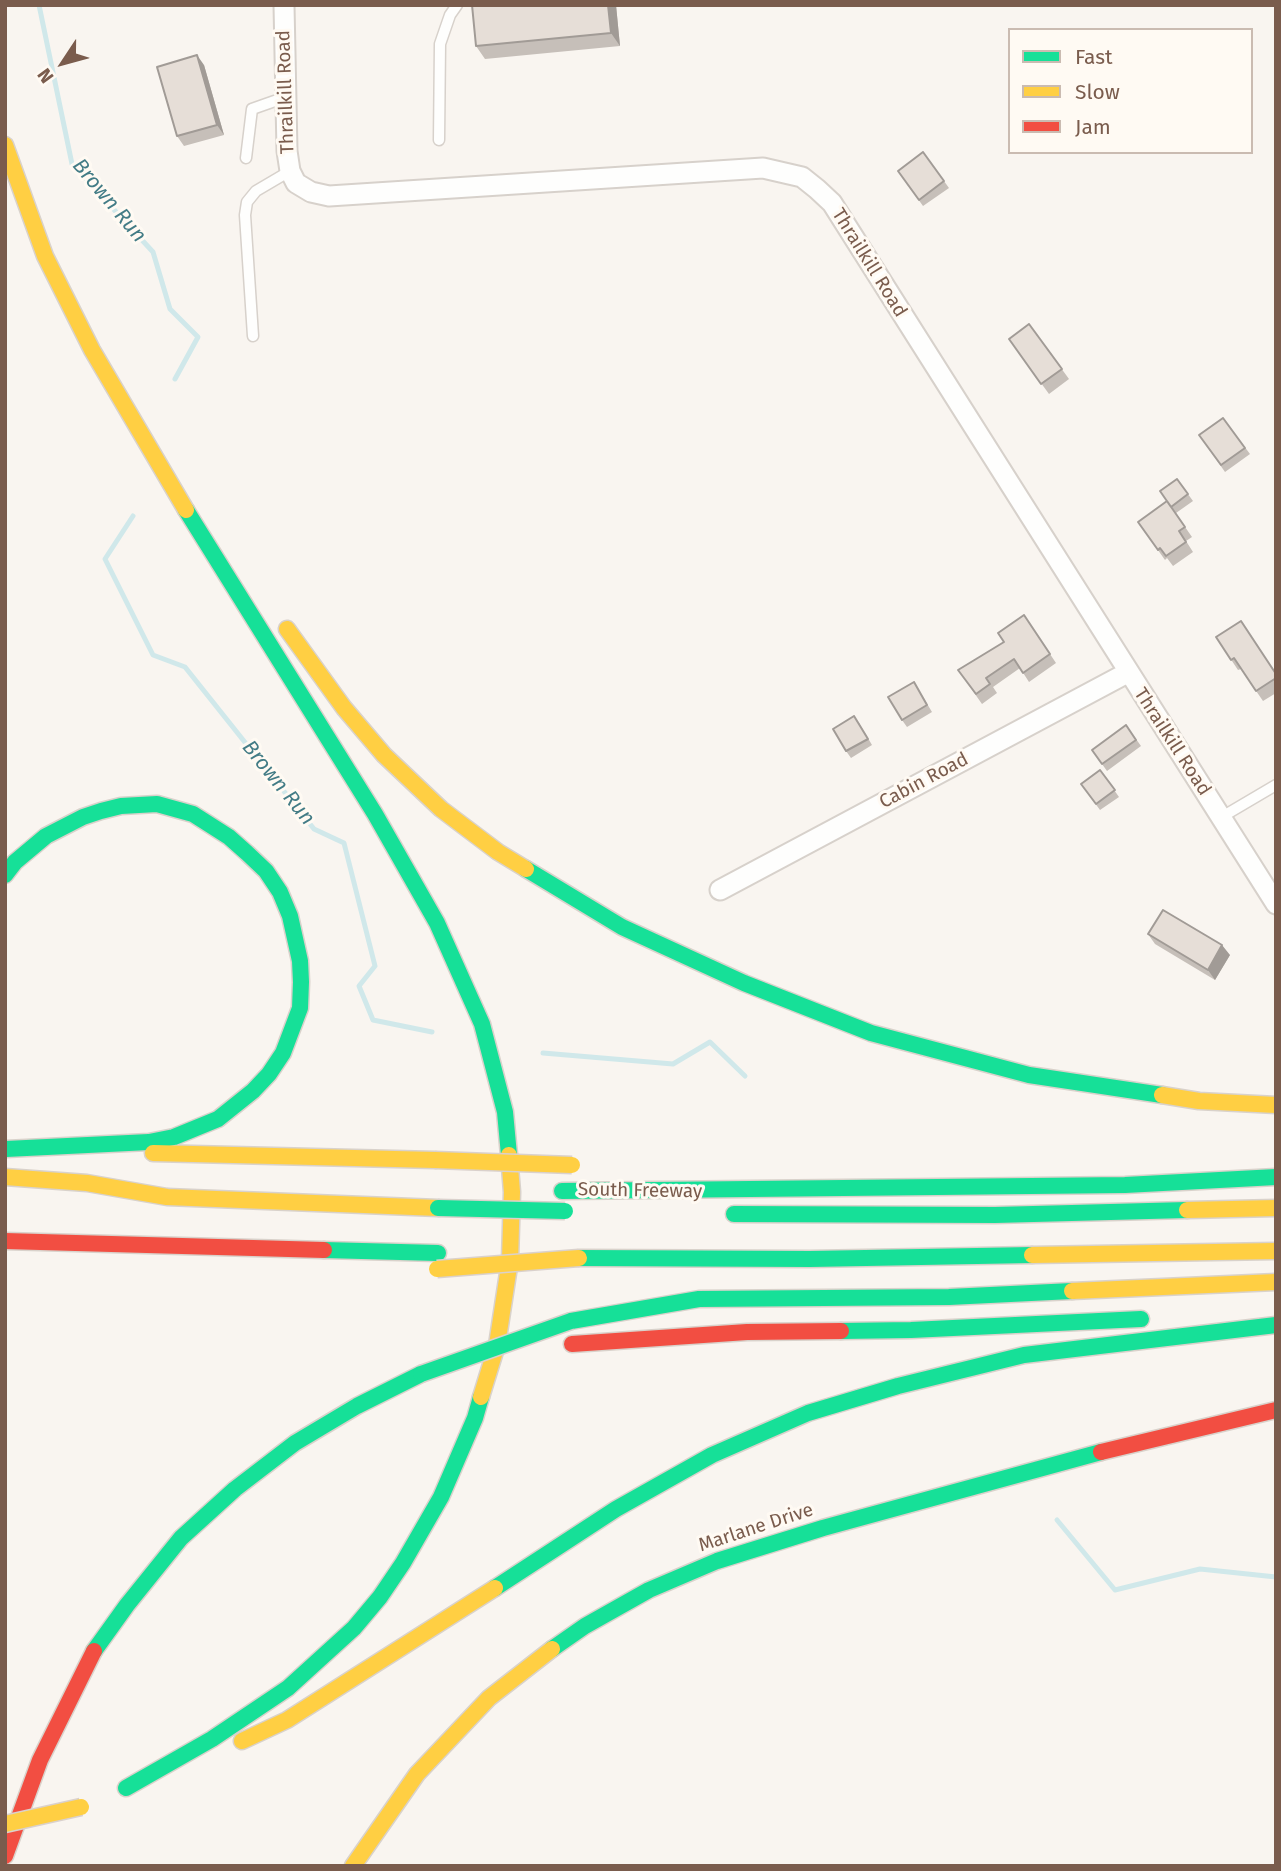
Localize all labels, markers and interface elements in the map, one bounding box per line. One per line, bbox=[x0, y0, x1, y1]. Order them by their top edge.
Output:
north arrow bbox=[28, 28, 98, 98]
legend bbox=[1008, 28, 1253, 154]
street label: Thrailkill Road bbox=[272, 30, 300, 154]
text: Fast bbox=[1075, 44, 1113, 70]
text: N bbox=[33, 64, 59, 88]
text: Slow bbox=[1075, 79, 1120, 105]
text: Jam bbox=[1075, 114, 1111, 140]
water label: Brown Run bbox=[67, 154, 151, 248]
street label: Thrailkill Road bbox=[826, 204, 912, 322]
street label: Thrailkill Road bbox=[1129, 684, 1215, 800]
water label: Brown Run bbox=[236, 736, 320, 830]
street label: Cabin Road bbox=[876, 748, 972, 814]
street label: South Freeway bbox=[578, 1179, 702, 1203]
street label: Marlane Drive bbox=[696, 1499, 816, 1557]

